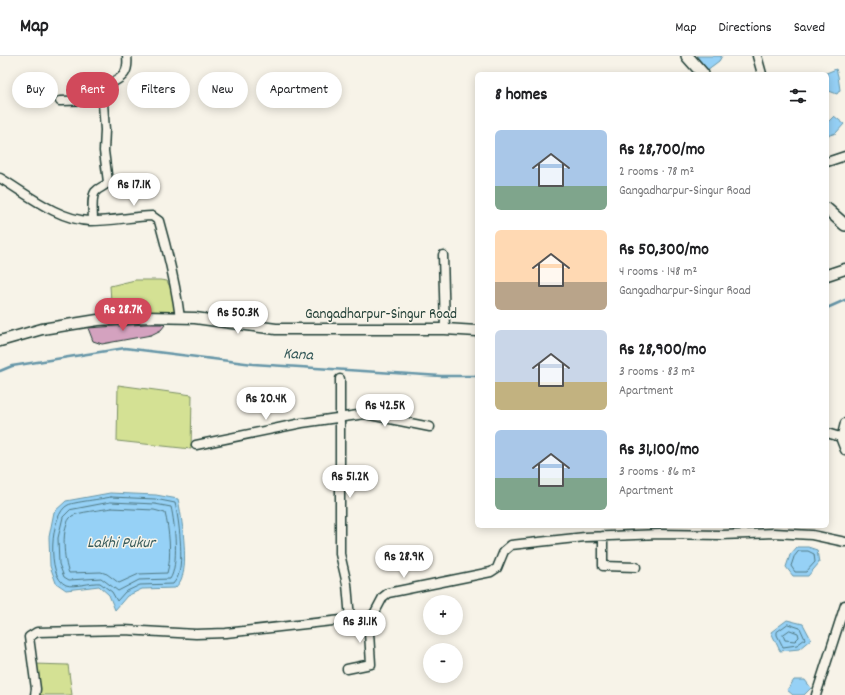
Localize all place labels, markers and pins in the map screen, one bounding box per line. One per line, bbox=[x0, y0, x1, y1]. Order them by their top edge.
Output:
pin: Rs 17.1K bbox=[93, 173, 175, 207]
pin: Rs 28.7K bbox=[82, 298, 164, 332]
pin: Rs 50.3K bbox=[197, 301, 279, 335]
pin: Rs 20.4K bbox=[225, 387, 307, 421]
pin: Rs 42.5K bbox=[344, 394, 426, 428]
pin: Rs 51.2K bbox=[309, 465, 391, 499]
pin: Rs 28.9K bbox=[363, 545, 445, 579]
pin: Rs 31.1K bbox=[319, 610, 401, 644]

